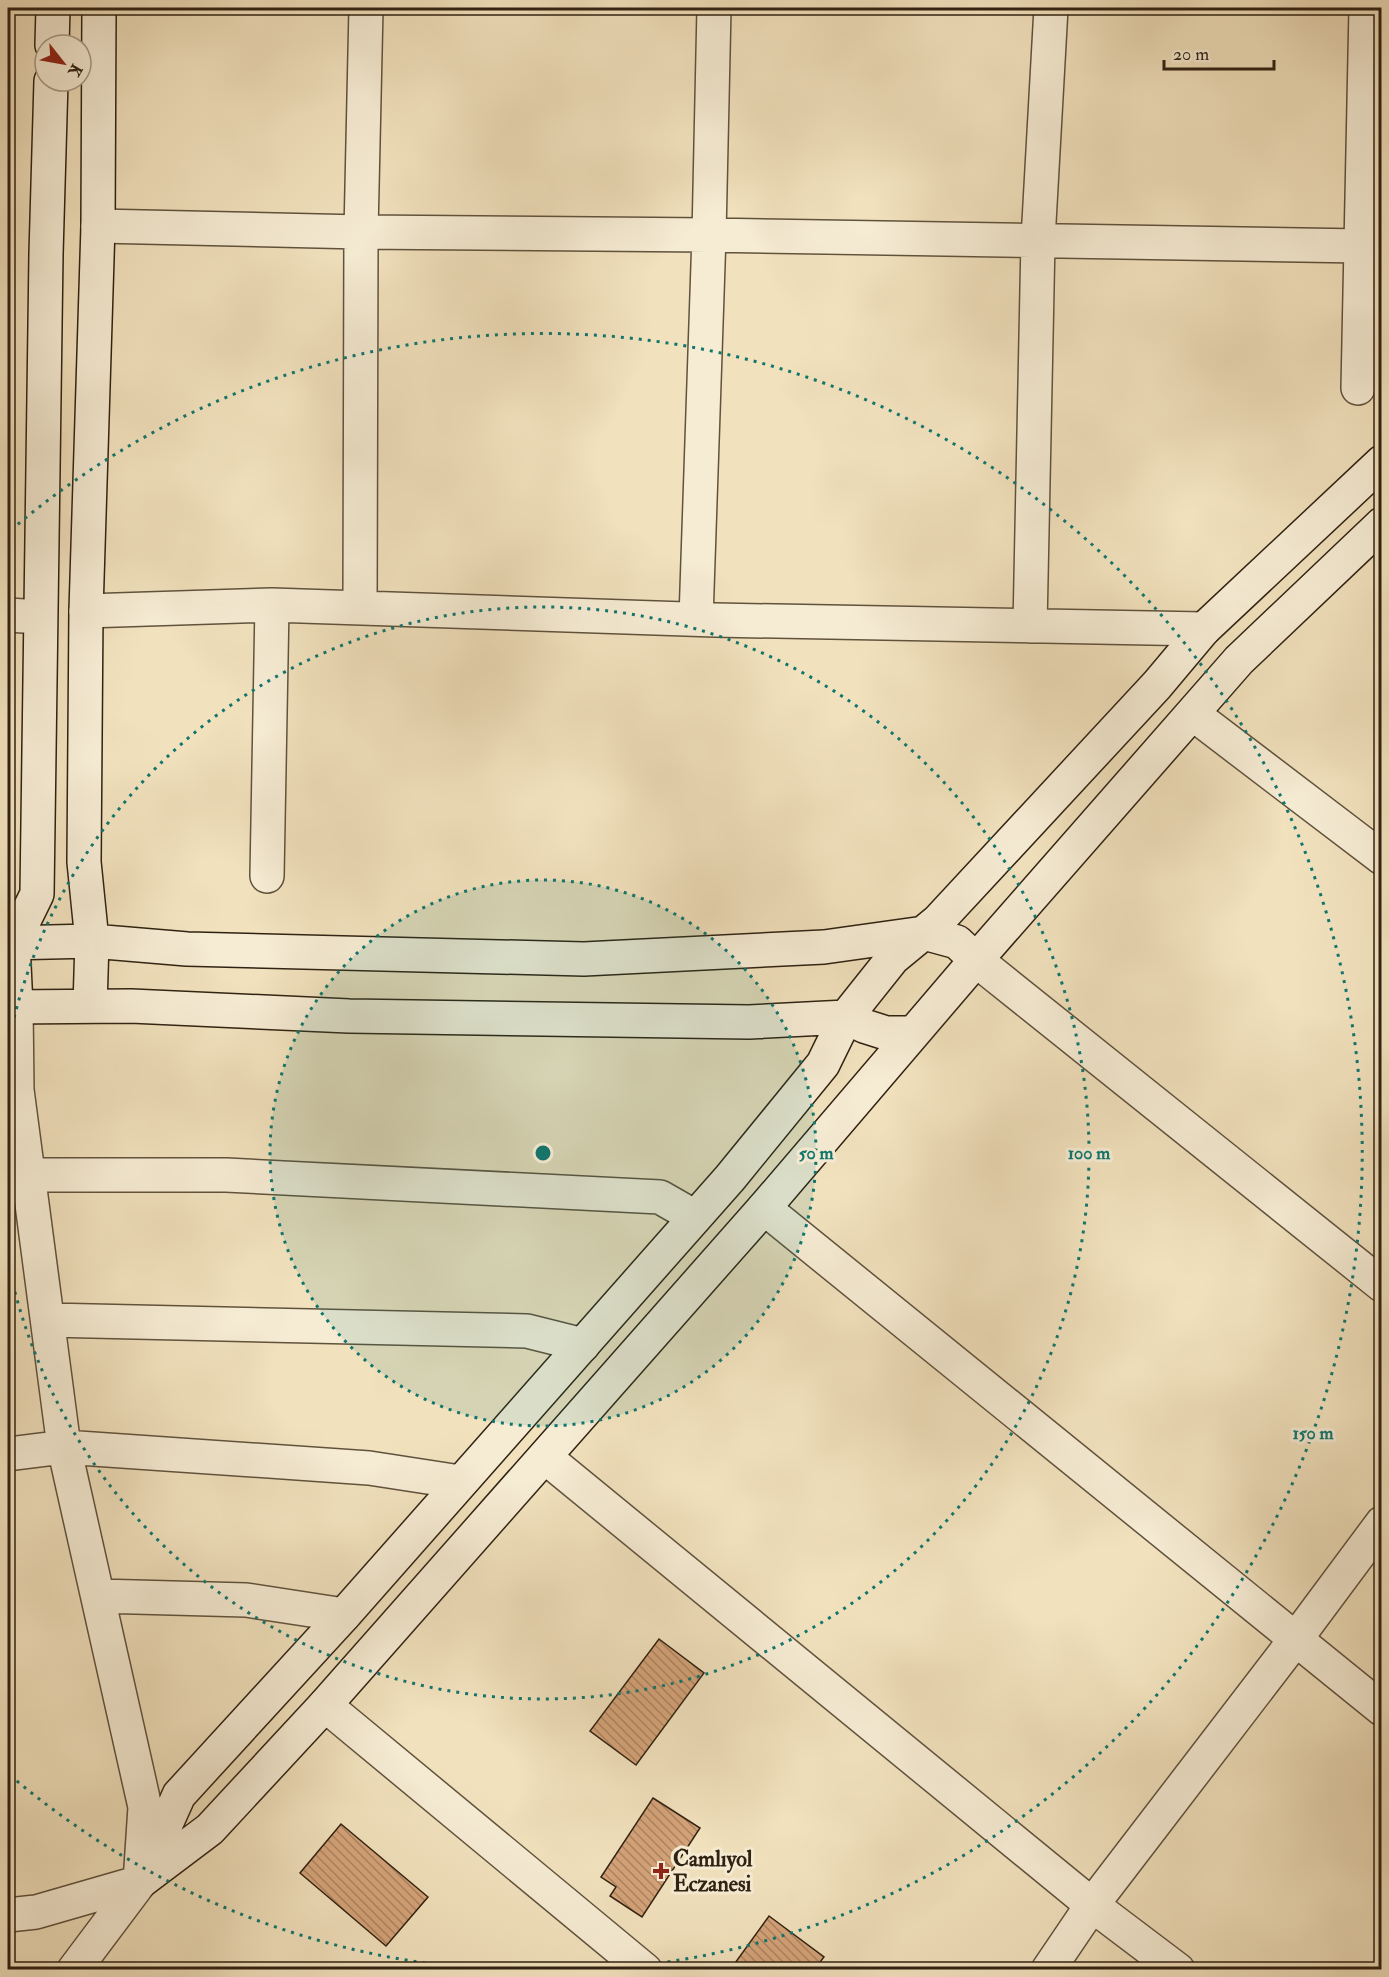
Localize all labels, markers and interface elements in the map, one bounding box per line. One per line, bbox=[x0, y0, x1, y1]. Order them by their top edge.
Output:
north arrow bbox=[33, 33, 93, 93]
scale bar bbox=[1164, 33, 1274, 71]
text: 20 m bbox=[1173, 43, 1209, 66]
text: K bbox=[63, 60, 86, 81]
text: 50 m bbox=[799, 1142, 834, 1165]
text: 100 m bbox=[1068, 1142, 1111, 1165]
centre of rings bbox=[533, 1143, 553, 1163]
text: 150 m bbox=[1292, 1422, 1335, 1445]
place label: Camlıyol Eczanesi bbox=[673, 1845, 753, 1898]
marker: Camlıyol Eczanesi bbox=[654, 1864, 668, 1878]

